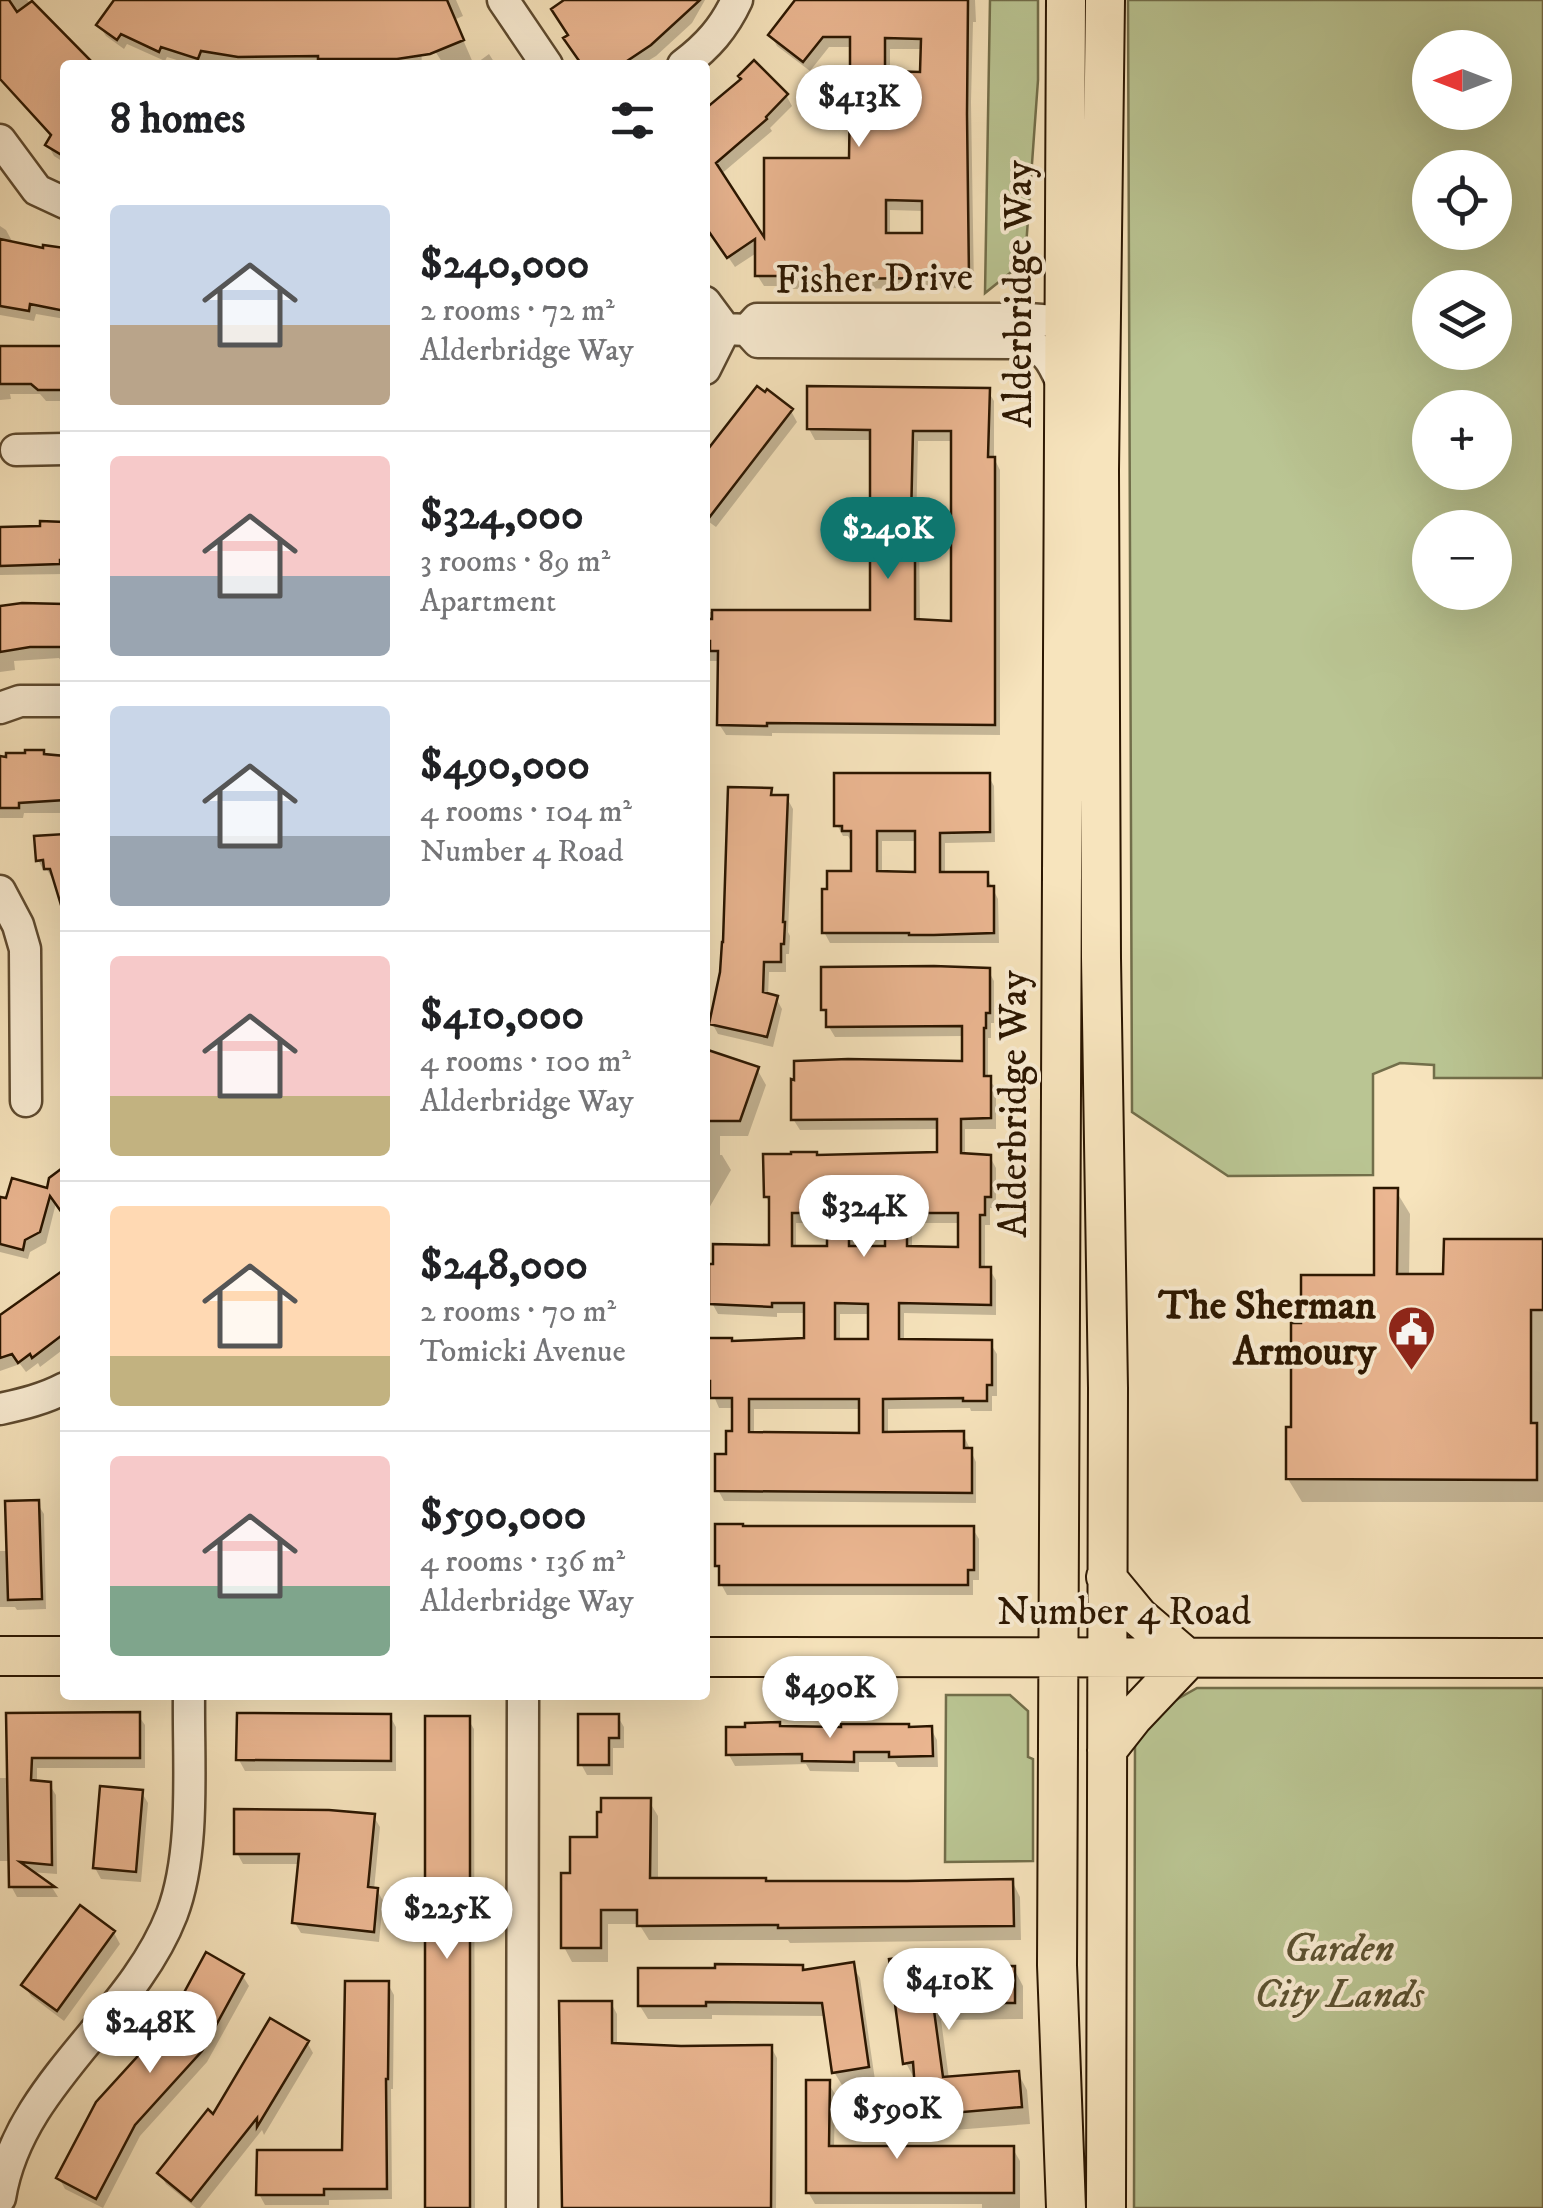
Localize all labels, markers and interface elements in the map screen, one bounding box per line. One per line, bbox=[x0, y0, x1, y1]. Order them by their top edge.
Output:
north arrow bbox=[1412, 30, 1512, 130]
map controls bbox=[1412, 30, 1512, 610]
pin: $413K bbox=[789, 65, 929, 150]
text: $413K bbox=[818, 77, 900, 117]
icon: filters bbox=[605, 93, 660, 148]
text: 8 homes bbox=[110, 94, 245, 146]
button: locate bbox=[1412, 150, 1512, 250]
street label: Alderbridge Way bbox=[995, 159, 1045, 428]
text: $240,000 bbox=[420, 239, 589, 291]
icon: home bbox=[190, 245, 310, 365]
street label: Fisher Drive bbox=[775, 253, 973, 307]
button: layers bbox=[1412, 270, 1512, 370]
text: 2 rooms · 72 m² bbox=[420, 291, 615, 331]
text: Alderbridge Way bbox=[420, 331, 634, 371]
button: + bbox=[1412, 390, 1512, 490]
text: $324,000 bbox=[420, 490, 584, 542]
icon: home bbox=[190, 496, 310, 616]
pin: $240K bbox=[818, 497, 958, 582]
text: $240K bbox=[842, 509, 934, 549]
button: − bbox=[1412, 510, 1512, 610]
text: 3 rooms · 89 m² bbox=[420, 542, 610, 582]
text: Apartment bbox=[420, 582, 556, 622]
text: $490,000 bbox=[420, 740, 590, 792]
icon: home bbox=[190, 746, 310, 866]
text: 4 rooms · 104 m² bbox=[420, 792, 632, 832]
text: Number 4 Road bbox=[420, 832, 624, 872]
street label: Alderbridge Way bbox=[990, 969, 1040, 1238]
text: $410,000 bbox=[420, 990, 584, 1042]
icon: home bbox=[190, 996, 310, 1116]
text: 4 rooms · 100 m² bbox=[420, 1042, 631, 1082]
text: Alderbridge Way bbox=[420, 1082, 634, 1122]
pin: $324K bbox=[794, 1175, 934, 1260]
text: $324K bbox=[821, 1187, 907, 1227]
text: $248,000 bbox=[420, 1240, 588, 1292]
icon: home bbox=[190, 1246, 310, 1366]
place label: The Sherman Armoury bbox=[1158, 1282, 1377, 1378]
text: 2 rooms · 70 m² bbox=[420, 1292, 616, 1332]
public building icon: The Sherman Armoury bbox=[1385, 1304, 1437, 1372]
text: Tomicki Avenue bbox=[420, 1332, 626, 1372]
text: $590,000 bbox=[420, 1490, 586, 1542]
icon: home bbox=[190, 1496, 310, 1616]
text: 4 rooms · 136 m² bbox=[420, 1542, 625, 1582]
text: Alderbridge Way bbox=[420, 1582, 634, 1622]
street label: Number 4 Road bbox=[997, 1588, 1251, 1638]
pin: $490K bbox=[760, 1656, 900, 1741]
text: $490K bbox=[784, 1668, 876, 1708]
pin: $225K bbox=[377, 1877, 517, 1962]
text: $225K bbox=[403, 1889, 491, 1929]
park label: Garden City Lands bbox=[1254, 1925, 1425, 2021]
pin: $410K bbox=[879, 1948, 1019, 2033]
text: $410K bbox=[905, 1960, 993, 2000]
pin: $248K bbox=[80, 1991, 220, 2076]
text: $248K bbox=[105, 2003, 195, 2043]
pin: $590K bbox=[827, 2077, 967, 2162]
text: $590K bbox=[852, 2089, 942, 2129]

